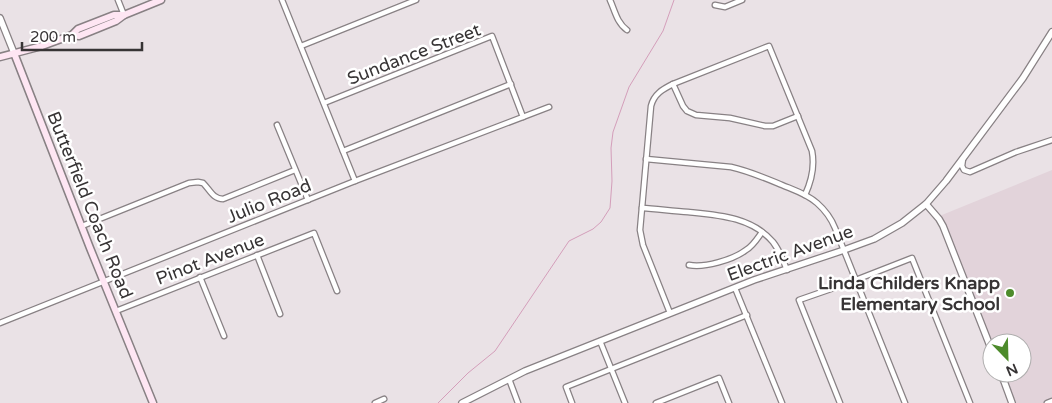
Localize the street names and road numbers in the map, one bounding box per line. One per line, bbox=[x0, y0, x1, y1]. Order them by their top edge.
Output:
street label: Sundance Street bbox=[344, 18, 484, 90]
street label: Butterfield Coach Road bbox=[42, 108, 138, 302]
street label: Julio Road bbox=[224, 174, 314, 228]
street label: Electric Avenue bbox=[724, 220, 856, 286]
street label: Pinot Avenue bbox=[153, 228, 267, 290]

